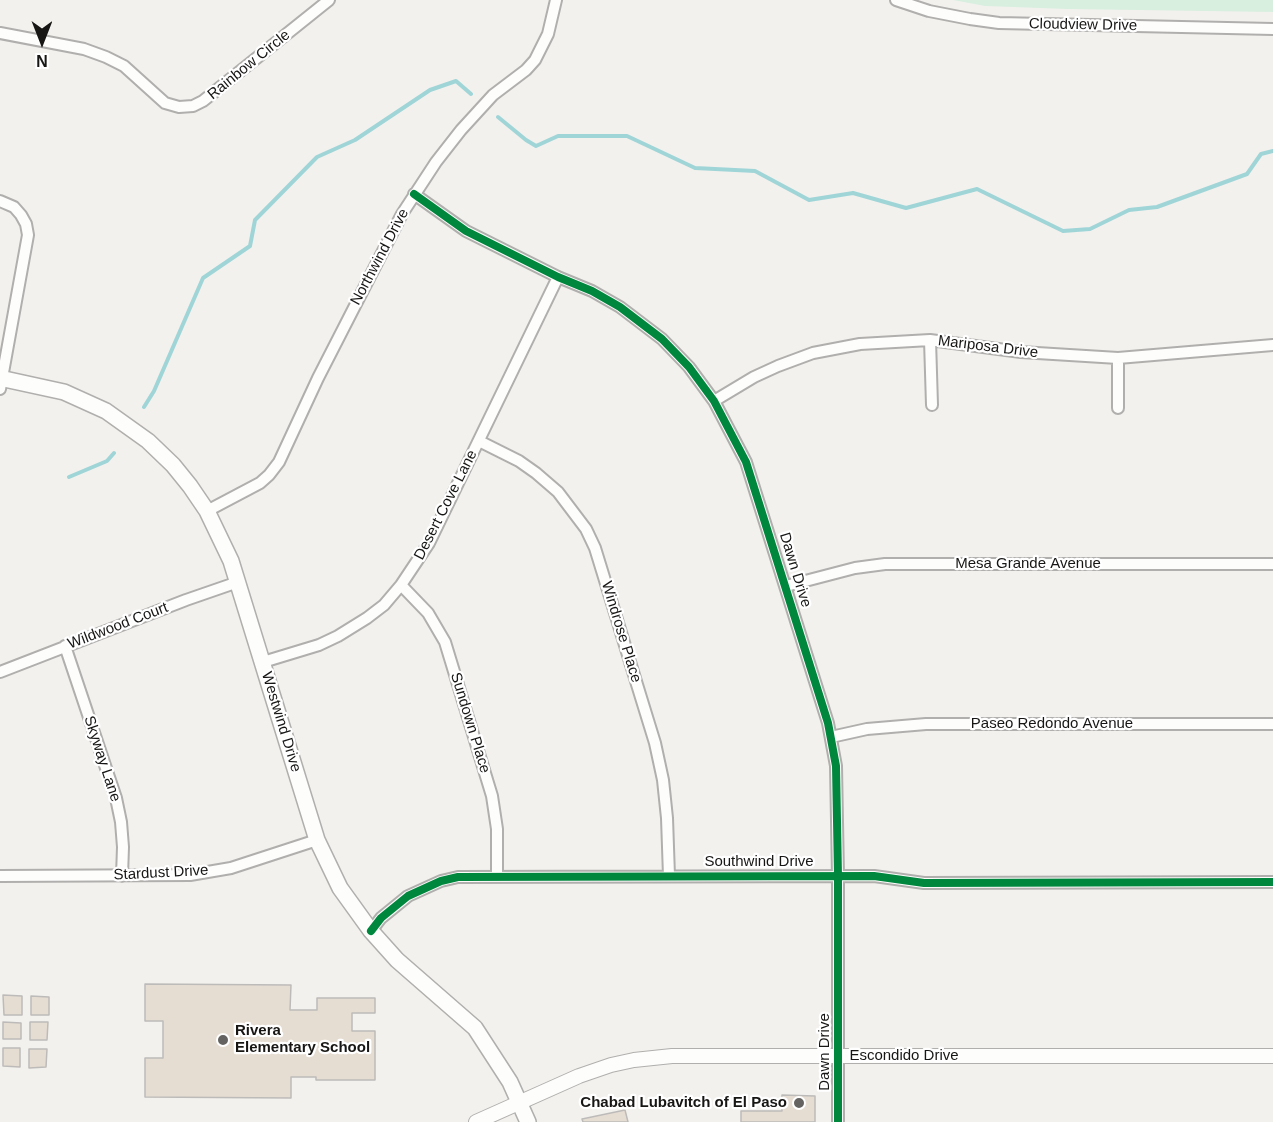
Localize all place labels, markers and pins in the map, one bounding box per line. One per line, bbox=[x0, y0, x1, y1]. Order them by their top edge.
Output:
place label: Rivera Elementary School bbox=[235, 1022, 370, 1057]
marker: Rivera Elementary School bbox=[216, 1033, 230, 1047]
place label: Chabad Lubavitch of El Paso bbox=[580, 1094, 787, 1112]
marker: Chabad Lubavitch of El Paso bbox=[792, 1096, 806, 1110]

